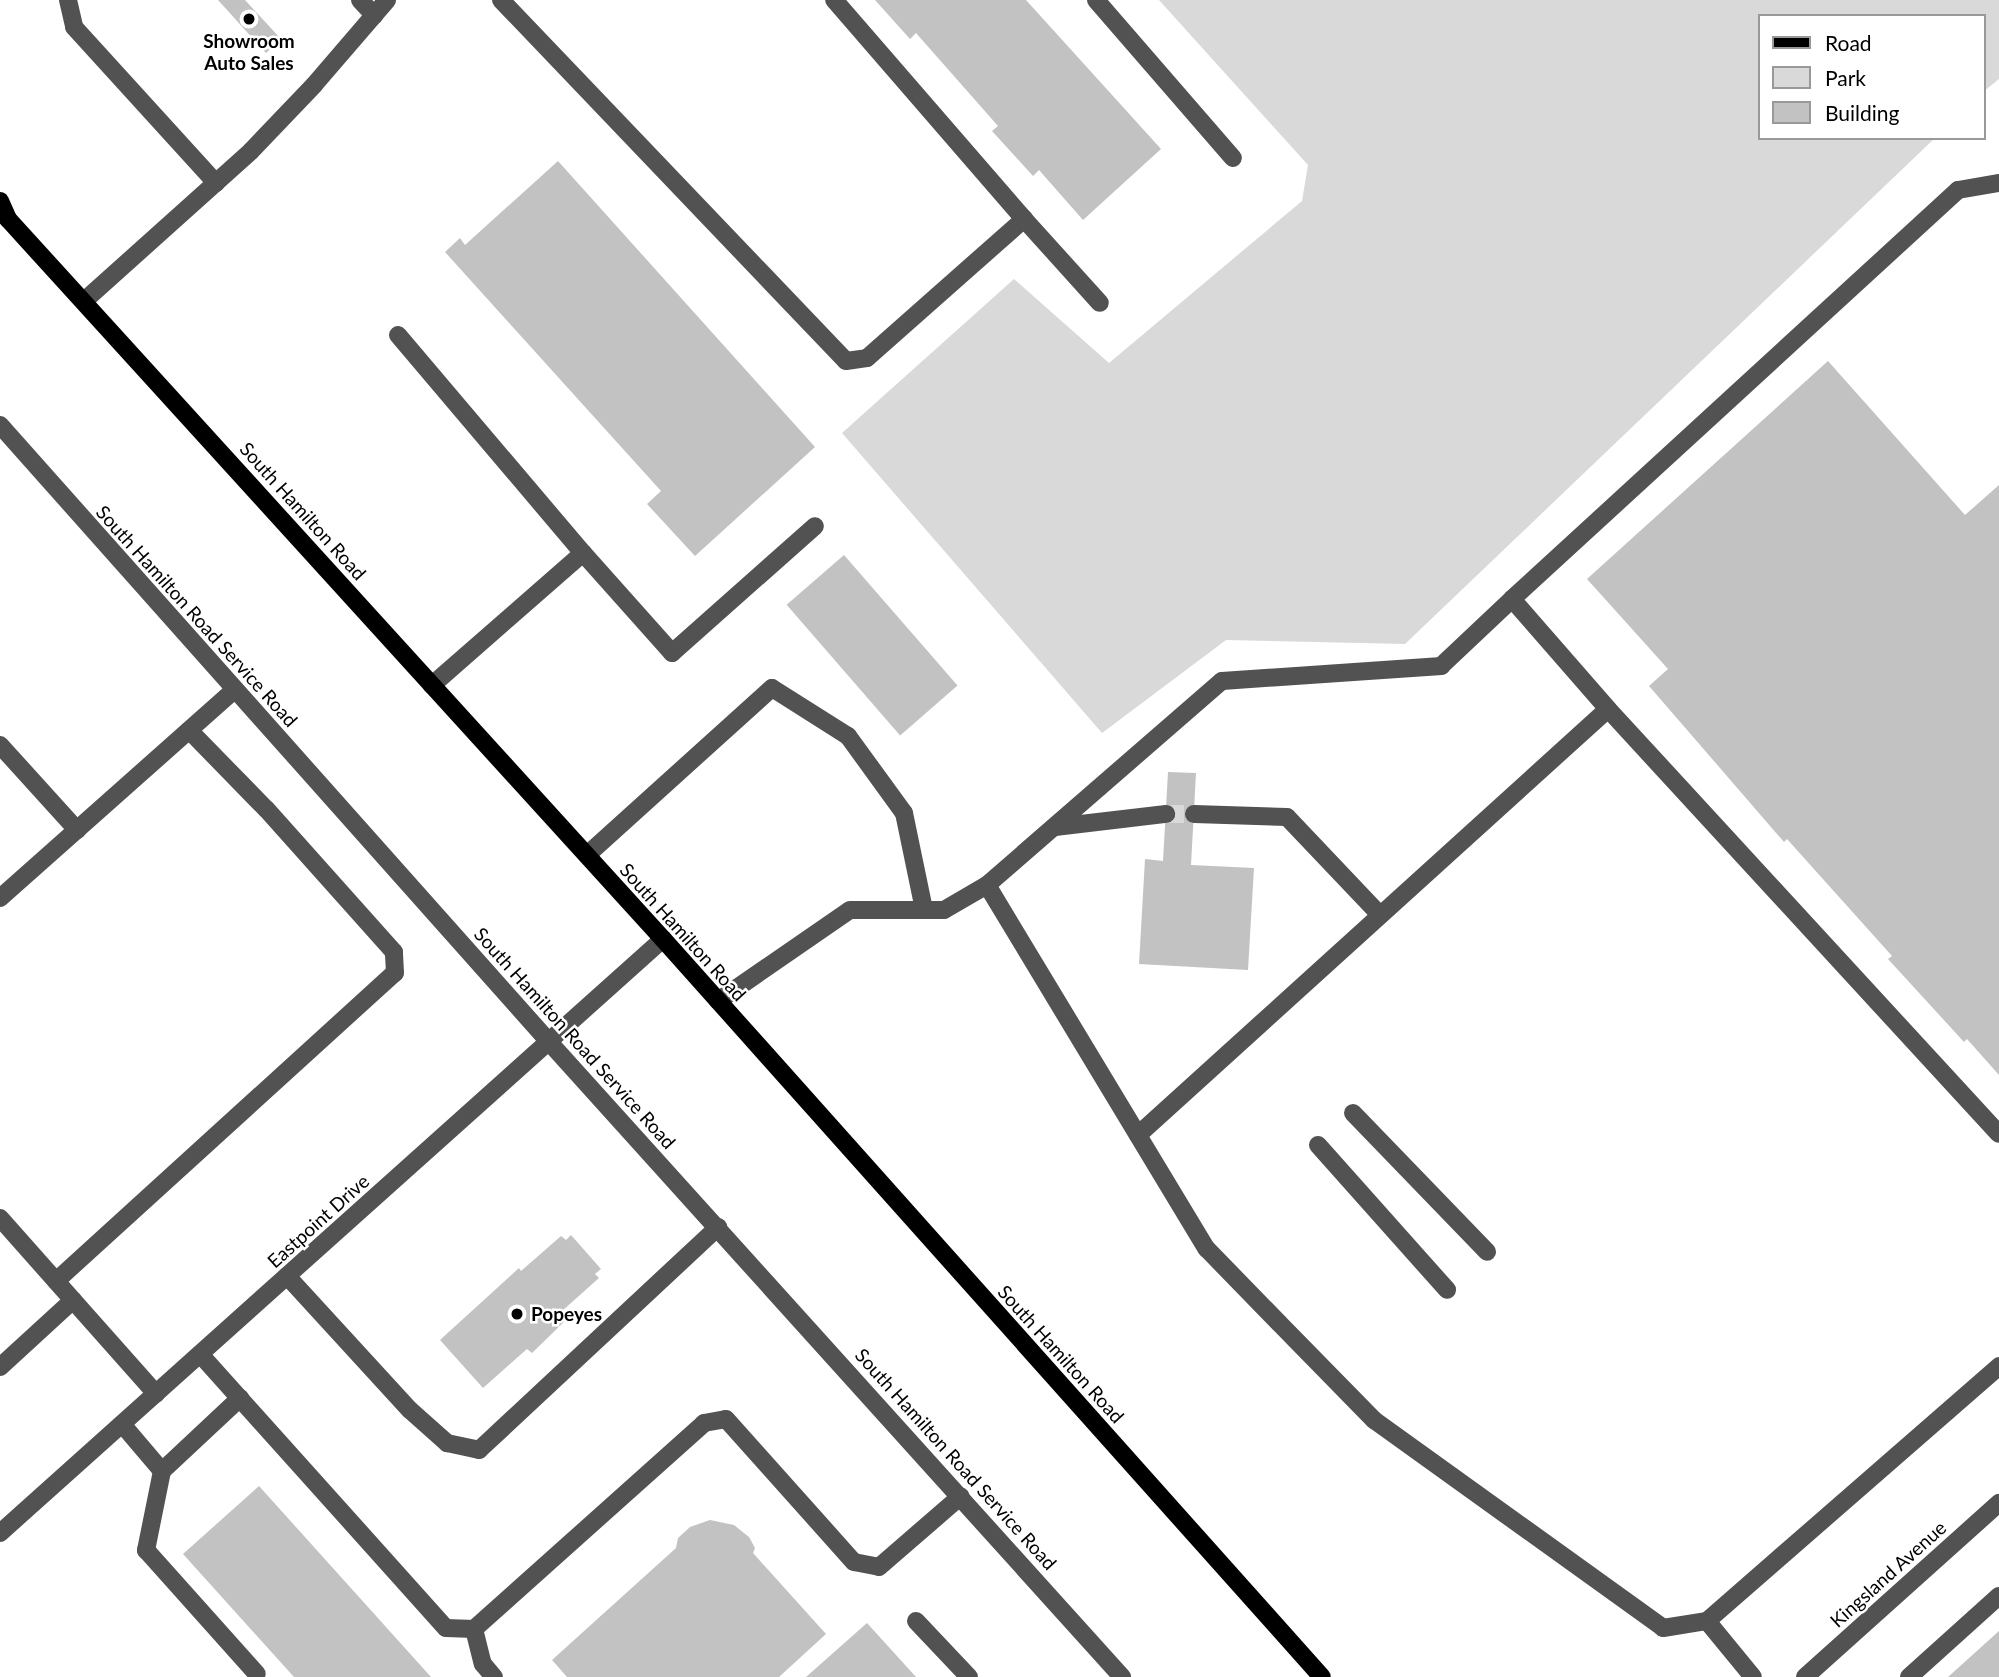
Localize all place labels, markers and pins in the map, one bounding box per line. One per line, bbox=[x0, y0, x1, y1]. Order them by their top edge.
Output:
marker: Showroom Auto Sales bbox=[241, 11, 257, 27]
place label: Showroom Auto Sales bbox=[203, 30, 295, 74]
place label: Popeyes bbox=[531, 1303, 602, 1325]
marker: Popeyes bbox=[509, 1306, 525, 1322]

